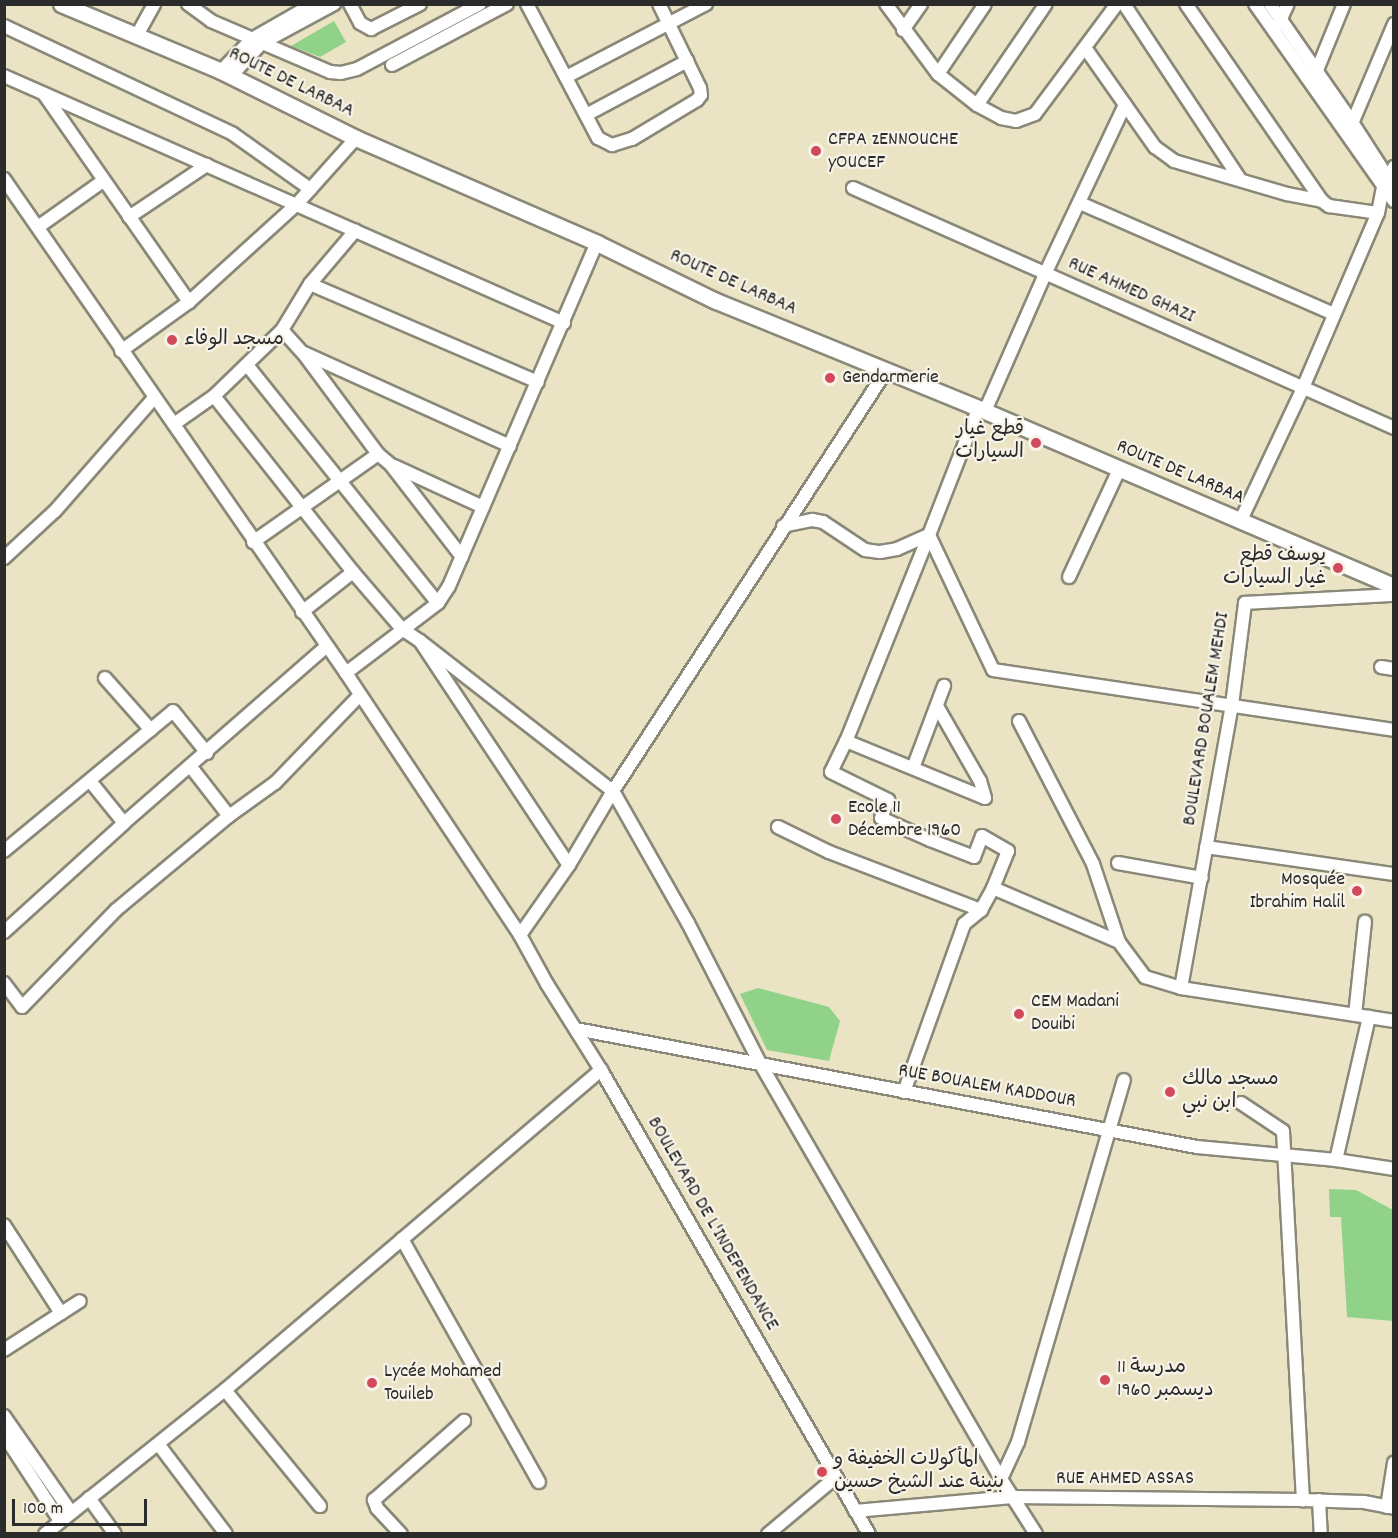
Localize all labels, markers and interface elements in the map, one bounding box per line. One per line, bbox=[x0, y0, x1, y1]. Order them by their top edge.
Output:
street label: ROUTE DE LARBAA bbox=[224, 42, 358, 124]
place label: CFPA zENNOUCHE yOUCEF bbox=[828, 128, 958, 175]
marker: CFPA zENNOUCHE yOUCEF bbox=[809, 144, 823, 158]
street label: ROUTE DE LARBAA bbox=[666, 244, 800, 322]
street label: RUE AHMED GHAZI bbox=[1064, 252, 1198, 330]
place label: مسجد الوفاء bbox=[184, 328, 284, 352]
marker: مسجد الوفاء bbox=[165, 333, 179, 347]
place label: Gendarmerie bbox=[842, 366, 939, 390]
marker: Gendarmerie bbox=[823, 371, 837, 385]
place label: قطع غيار السيارات bbox=[955, 419, 1024, 466]
street label: ROUTE DE LARBAA bbox=[1112, 435, 1248, 511]
marker: قطع غيار السيارات bbox=[1029, 436, 1043, 450]
place label: يوسف قطع غيار السيارات bbox=[1223, 544, 1326, 591]
marker: يوسف قطع غيار السيارات bbox=[1331, 561, 1345, 575]
street label: BOULEVARD BOUALEM MEHDI bbox=[1178, 611, 1236, 827]
place label: Ecole 11 Décembre 1960 bbox=[848, 796, 961, 843]
marker: Ecole 11 Décembre 1960 bbox=[829, 812, 843, 826]
place label: Mosquée Ibrahim Halil bbox=[1249, 868, 1345, 915]
marker: Mosquée Ibrahim Halil bbox=[1350, 884, 1364, 898]
place label: CEM Madani Douibi bbox=[1031, 990, 1119, 1037]
marker: CEM Madani Douibi bbox=[1012, 1007, 1026, 1021]
street label: RUE BOUALEM KADDOUR bbox=[896, 1060, 1078, 1114]
place label: مسجد مالك ابن نبي bbox=[1182, 1068, 1279, 1115]
marker: مسجد مالك ابن نبي bbox=[1163, 1085, 1177, 1099]
street label: BOULEVARD DE L'INDEPENDANCE bbox=[641, 1113, 783, 1335]
place label: مدرسة 11 ديسمبر 1960 bbox=[1117, 1356, 1214, 1403]
place label: Lycée Mohamed Touileb bbox=[384, 1360, 501, 1407]
marker: مدرسة 11 ديسمبر 1960 bbox=[1098, 1373, 1112, 1387]
marker: Lycée Mohamed Touileb bbox=[365, 1376, 379, 1390]
place label: المأكولات الخفيفة و بنينة عند الشيخ حسين bbox=[834, 1448, 1004, 1495]
marker: المأكولات الخفيفة و بنينة عند الشيخ حسين bbox=[815, 1465, 829, 1479]
street label: RUE AHMED ASSAS bbox=[1056, 1467, 1194, 1491]
scale bar bbox=[15, 1487, 150, 1525]
text: 100 m bbox=[23, 1497, 63, 1522]

